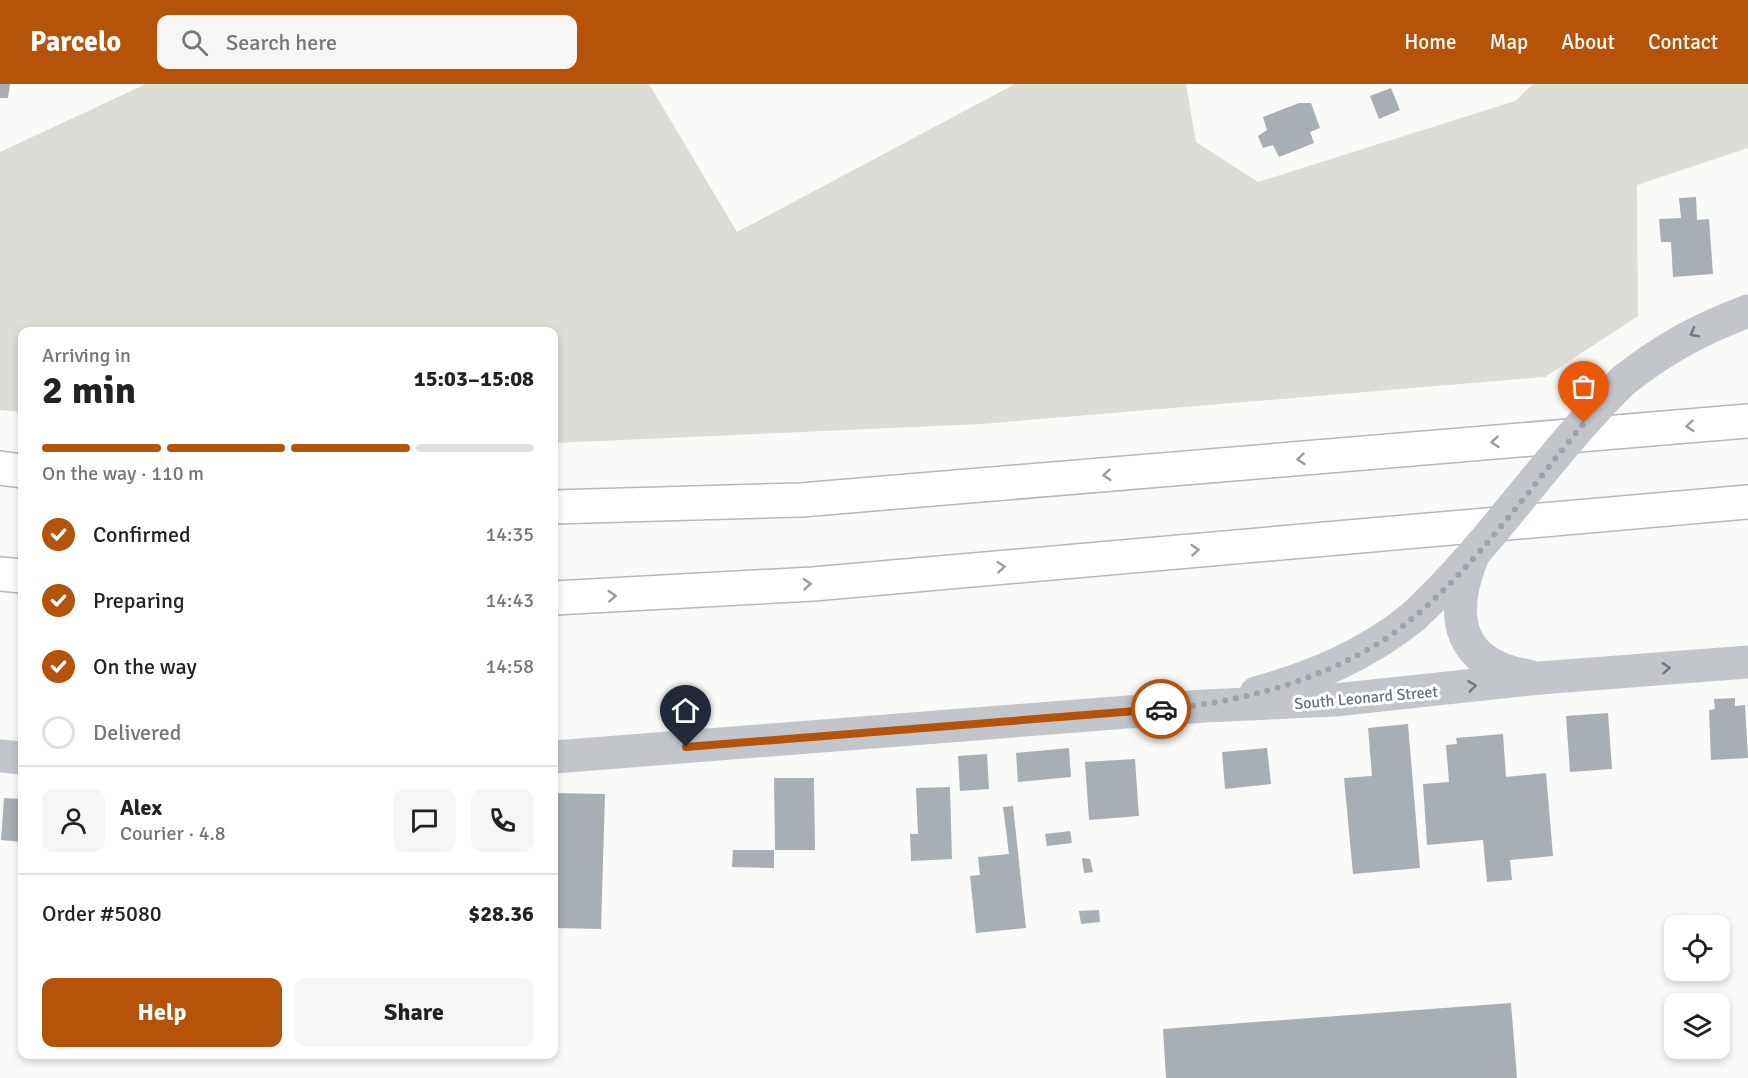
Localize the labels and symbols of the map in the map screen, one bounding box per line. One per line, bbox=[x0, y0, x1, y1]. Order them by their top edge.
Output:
one-way arrow bbox=[1690, 326, 1700, 337]
pin bbox=[1558, 361, 1609, 423]
one-way arrow bbox=[1685, 419, 1694, 432]
one-way arrow bbox=[1491, 436, 1500, 449]
one-way arrow bbox=[1297, 452, 1306, 465]
one-way arrow bbox=[1102, 469, 1111, 482]
one-way arrow bbox=[1191, 544, 1200, 557]
one-way arrow bbox=[996, 561, 1005, 574]
one-way arrow bbox=[802, 578, 811, 591]
one-way arrow bbox=[607, 590, 616, 603]
one-way arrow bbox=[1661, 662, 1671, 675]
courier bbox=[1131, 679, 1191, 739]
one-way arrow bbox=[1467, 681, 1476, 693]
street label: South Leonard Street bbox=[1293, 682, 1439, 714]
pin bbox=[660, 685, 711, 747]

